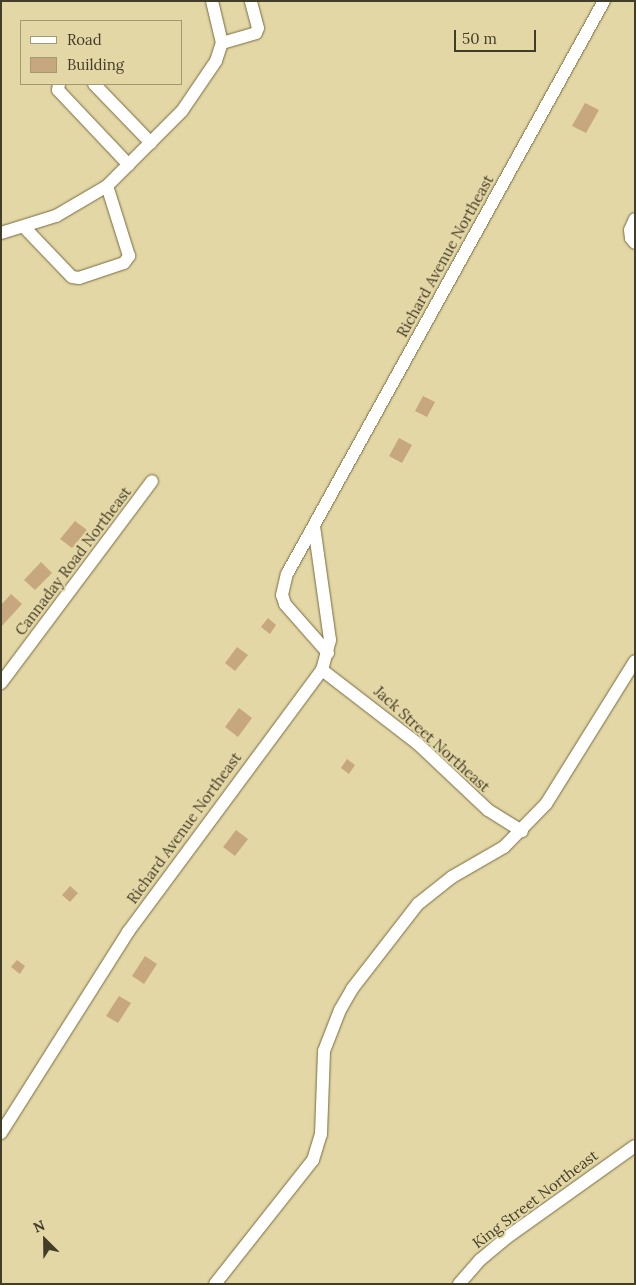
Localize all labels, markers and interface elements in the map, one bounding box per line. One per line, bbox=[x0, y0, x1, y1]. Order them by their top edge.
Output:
legend bbox=[20, 20, 182, 85]
scale bar bbox=[456, 20, 538, 52]
text: 50 m bbox=[462, 29, 497, 48]
text: Road bbox=[67, 30, 102, 49]
text: Building bbox=[67, 55, 124, 74]
street label: Richard Avenue Northeast bbox=[393, 172, 497, 340]
street label: Cannaday Road Northeast bbox=[11, 483, 135, 639]
street label: Jack Street Northeast bbox=[370, 682, 494, 796]
street label: Richard Avenue Northeast bbox=[123, 749, 245, 907]
street label: King Street Northeast bbox=[469, 1146, 601, 1252]
north arrow bbox=[20, 1215, 70, 1265]
text: N bbox=[31, 1216, 48, 1237]

